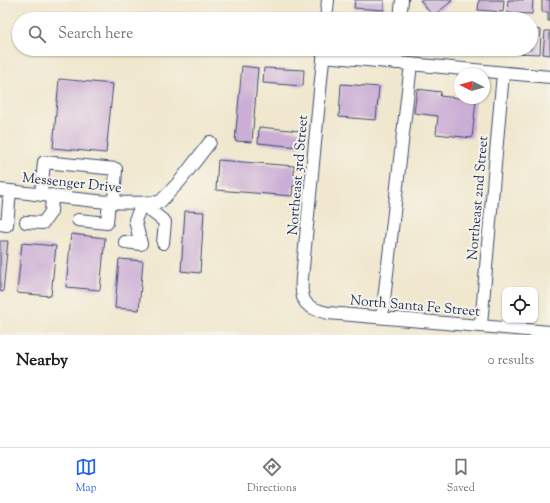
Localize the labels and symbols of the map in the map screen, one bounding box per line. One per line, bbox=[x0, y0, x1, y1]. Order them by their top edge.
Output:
north arrow bbox=[454, 68, 490, 104]
street label: Northeast 3rd Street bbox=[284, 114, 314, 236]
street label: Northeast 2nd Street bbox=[464, 135, 494, 261]
street label: Messenger Drive bbox=[21, 169, 123, 199]
street label: North Santa Fe Street bbox=[349, 291, 481, 323]

